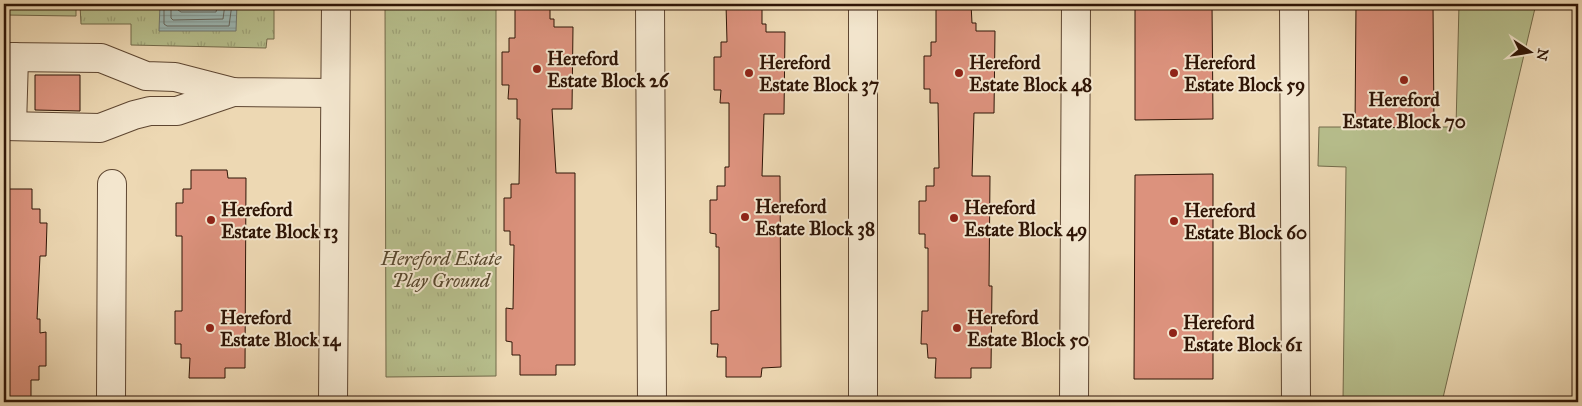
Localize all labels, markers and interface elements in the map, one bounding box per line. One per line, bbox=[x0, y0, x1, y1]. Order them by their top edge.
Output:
north arrow bbox=[1504, 28, 1554, 78]
place label: Hereford Estate Block 26 bbox=[547, 47, 670, 92]
text: N bbox=[1533, 47, 1552, 62]
place label: Hereford Estate Block 37 bbox=[759, 51, 879, 97]
place label: Hereford Estate Block 48 bbox=[969, 51, 1092, 97]
place label: Hereford Estate Block 59 bbox=[1184, 51, 1305, 97]
marker: Hereford Estate Block 26 bbox=[531, 63, 543, 75]
marker: Hereford Estate Block 37 bbox=[743, 67, 755, 79]
marker: Hereford Estate Block 48 bbox=[953, 67, 965, 79]
marker: Hereford Estate Block 59 bbox=[1168, 67, 1180, 79]
marker: Hereford Estate Block 70 bbox=[1398, 74, 1410, 86]
place label: Hereford Estate Block 70 bbox=[1342, 88, 1466, 133]
place label: Hereford Estate Block 38 bbox=[755, 195, 875, 241]
place label: Hereford Estate Block 49 bbox=[964, 196, 1087, 242]
place label: Hereford Estate Block 13 bbox=[221, 198, 338, 244]
place label: Hereford Estate Block 60 bbox=[1184, 199, 1307, 244]
marker: Hereford Estate Block 38 bbox=[739, 211, 751, 223]
marker: Hereford Estate Block 49 bbox=[948, 212, 960, 224]
marker: Hereford Estate Block 13 bbox=[205, 214, 217, 226]
marker: Hereford Estate Block 60 bbox=[1168, 215, 1180, 227]
park label: Hereford Estate Play Ground bbox=[380, 247, 502, 292]
place label: Hereford Estate Block 14 bbox=[220, 306, 342, 352]
place label: Hereford Estate Block 50 bbox=[967, 306, 1089, 351]
place label: Hereford Estate Block 61 bbox=[1183, 311, 1303, 356]
marker: Hereford Estate Block 14 bbox=[204, 322, 216, 334]
marker: Hereford Estate Block 50 bbox=[951, 322, 963, 334]
marker: Hereford Estate Block 61 bbox=[1167, 327, 1179, 339]

